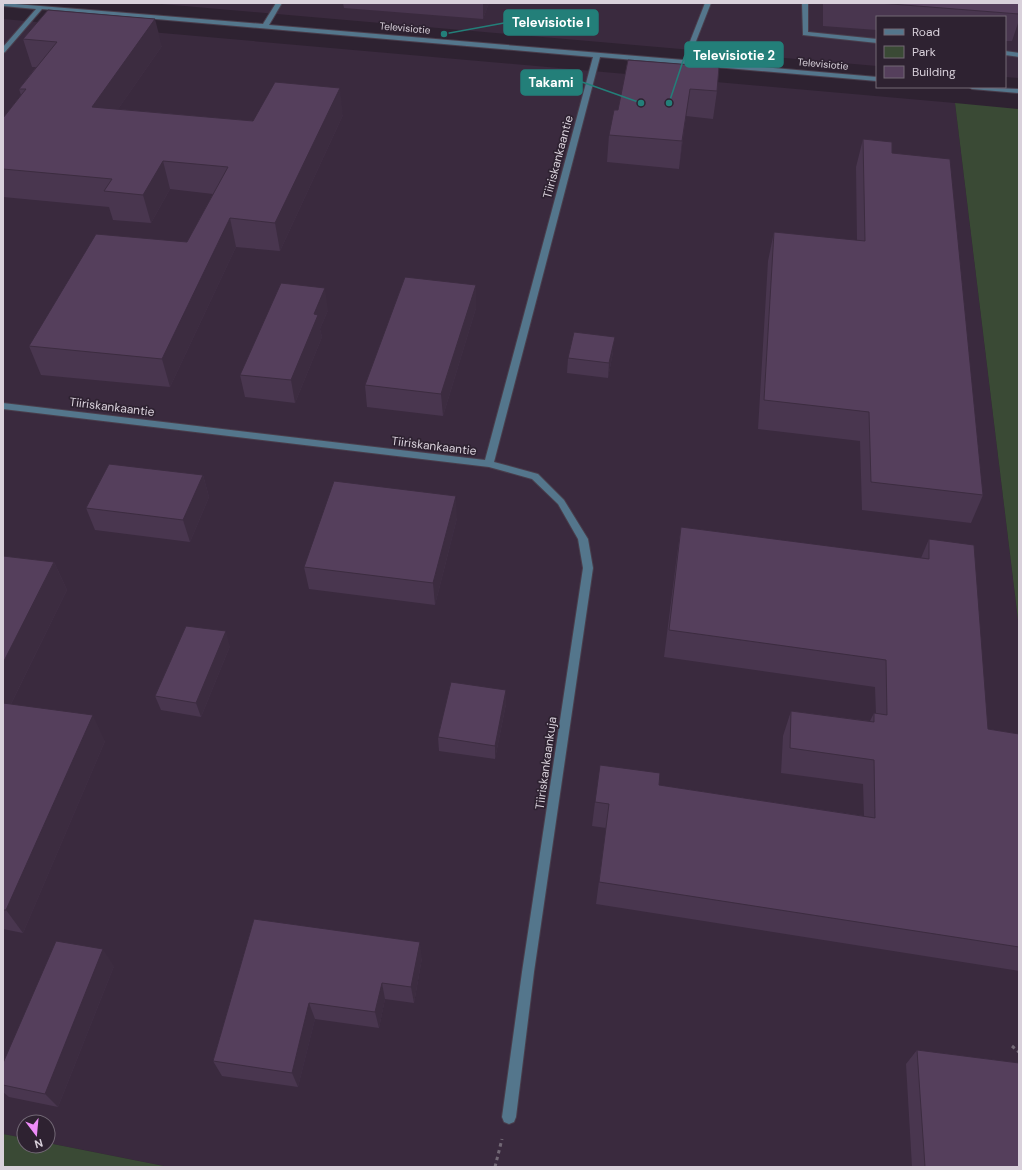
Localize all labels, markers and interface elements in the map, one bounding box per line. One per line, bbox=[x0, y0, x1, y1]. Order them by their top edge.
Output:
callout: Televisiotie I bbox=[504, 10, 598, 35]
text: Televisiotie I bbox=[512, 14, 590, 31]
legend bbox=[876, 16, 1006, 88]
street label: Televisiotie bbox=[379, 19, 431, 37]
text: Road bbox=[912, 24, 940, 40]
callout: Televisiotie 2 bbox=[685, 42, 783, 67]
text: Park bbox=[912, 44, 936, 60]
text: Televisiotie 2 bbox=[693, 47, 775, 64]
street label: Televisiotie bbox=[797, 55, 849, 73]
text: Building bbox=[912, 64, 956, 80]
callout: Takami bbox=[521, 70, 582, 95]
text: Takami bbox=[529, 74, 573, 91]
street label: Tiiriskankaantie bbox=[539, 113, 577, 200]
street label: Tiiriskankaantie bbox=[69, 394, 156, 420]
street label: Tiiriskankaantie bbox=[391, 433, 478, 459]
street label: Tiiriskankaankuja bbox=[532, 716, 560, 810]
north arrow bbox=[16, 1114, 56, 1154]
text: N bbox=[33, 1136, 45, 1151]

